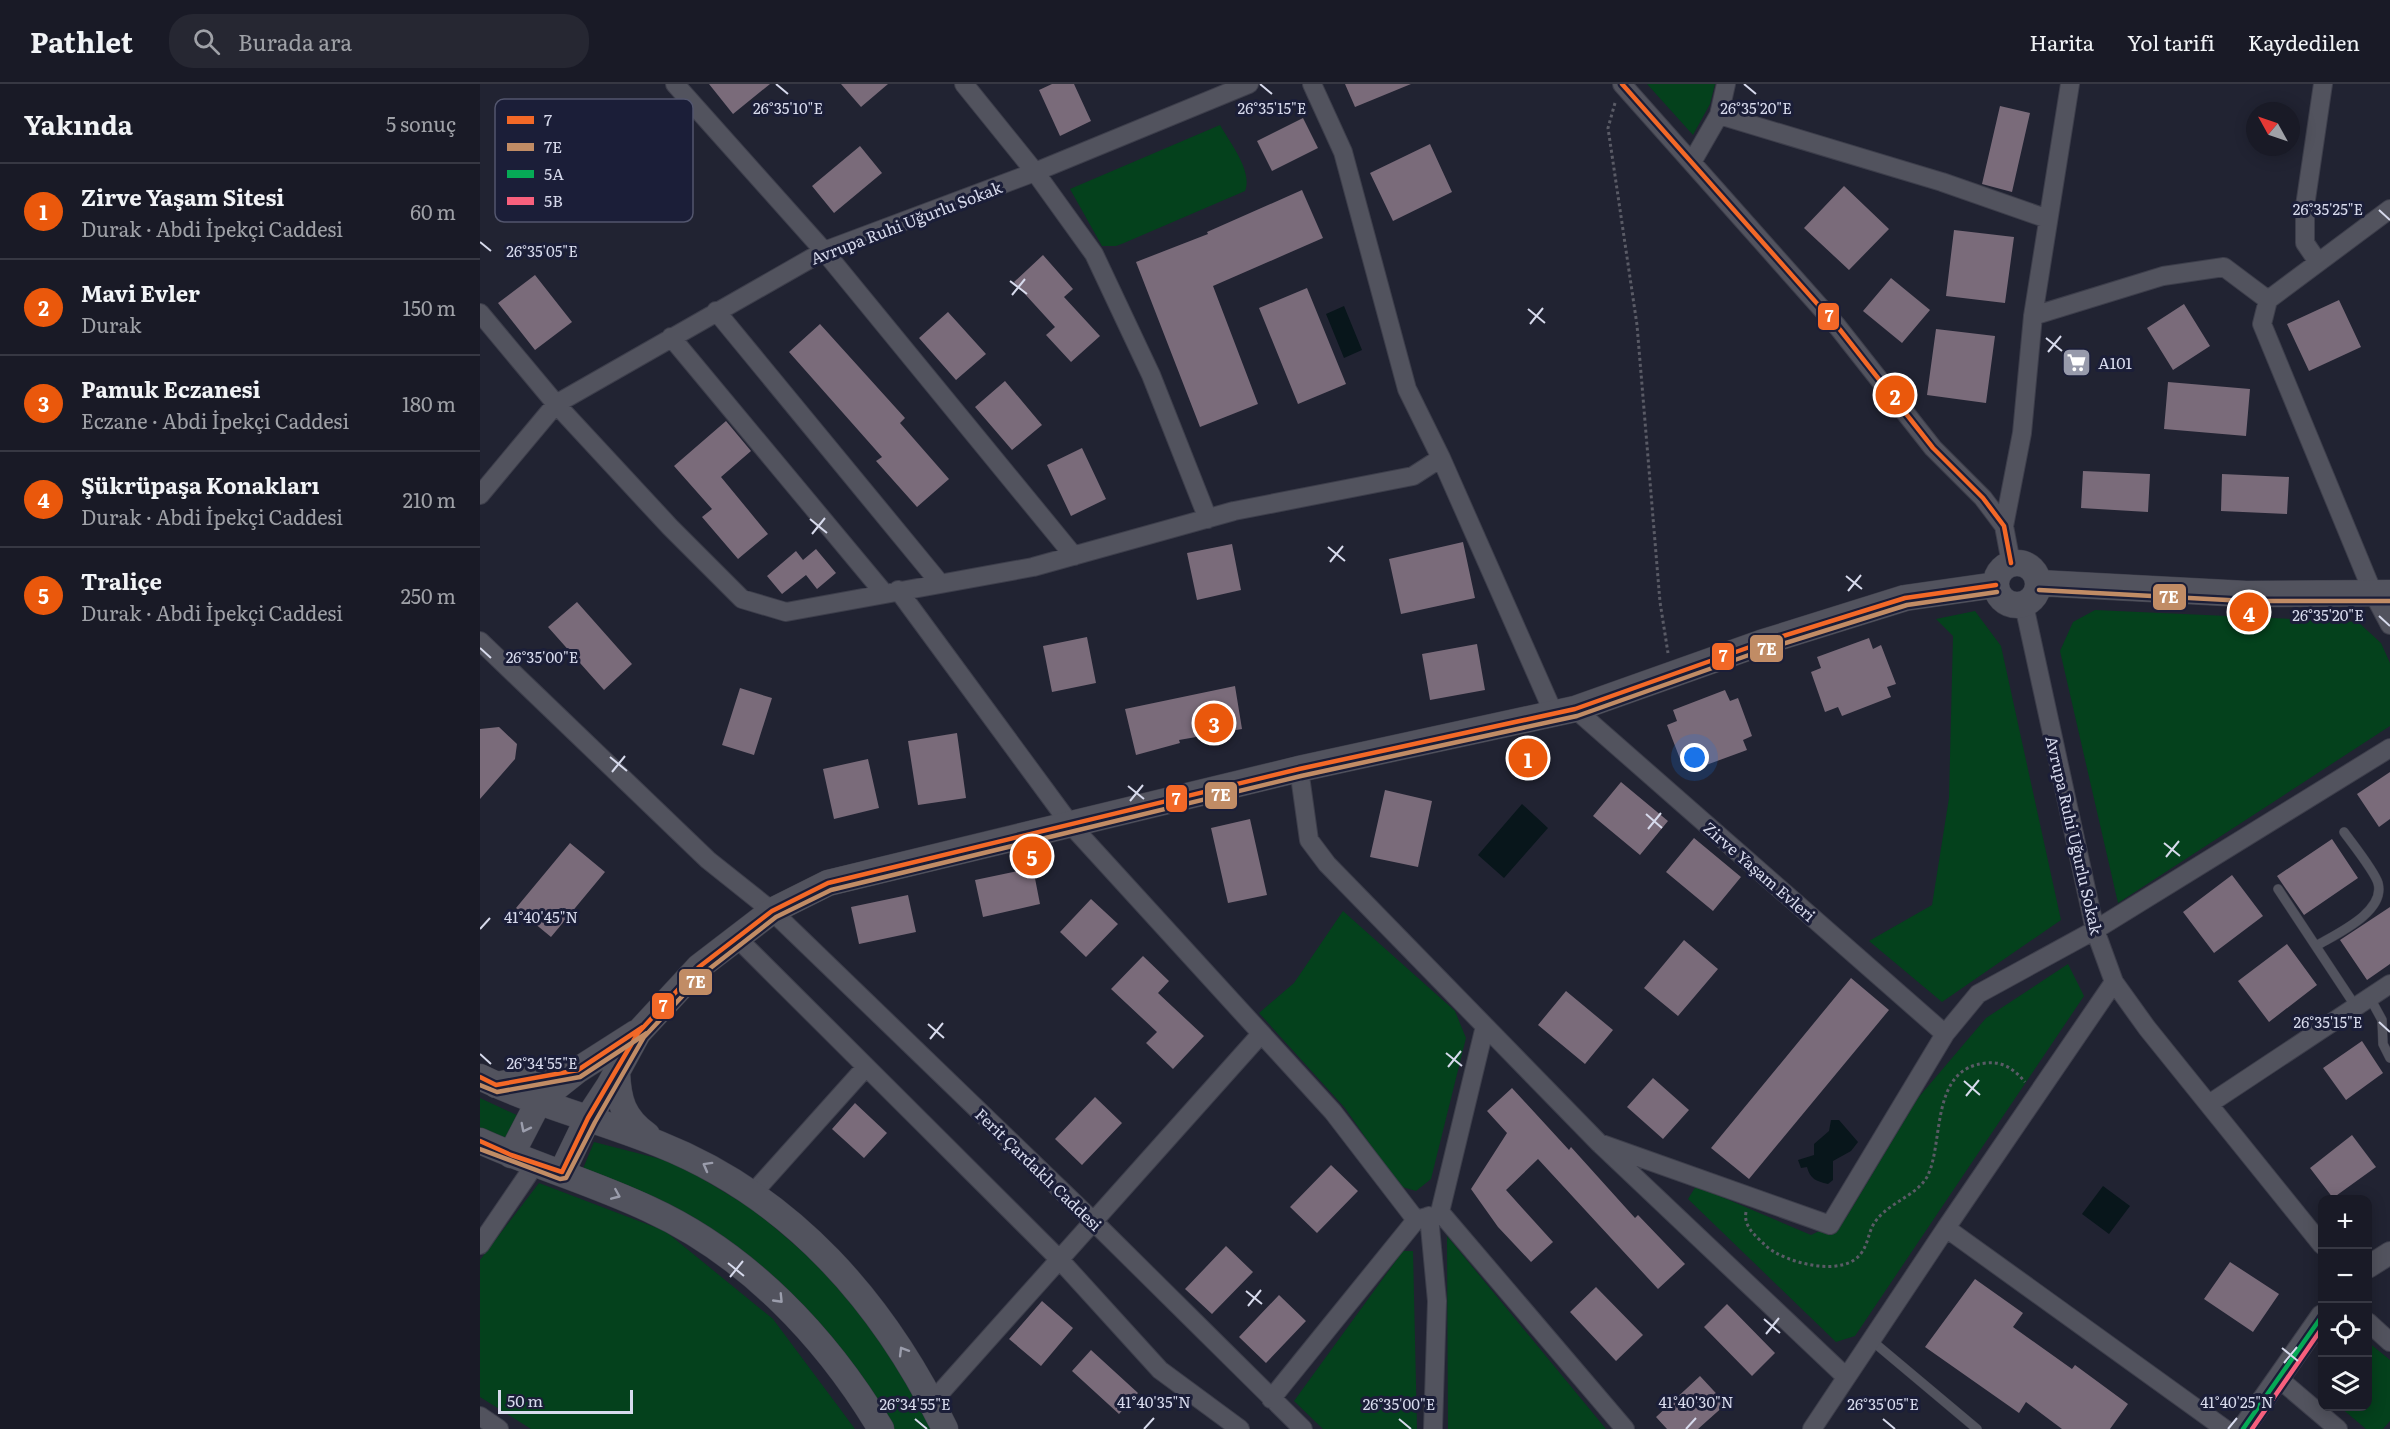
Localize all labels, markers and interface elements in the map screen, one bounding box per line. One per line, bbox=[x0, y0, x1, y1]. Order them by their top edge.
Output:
search box bbox=[169, 14, 589, 68]
text: Pathlet bbox=[30, 20, 133, 62]
icon: search bbox=[190, 25, 223, 58]
text: Burada ara bbox=[238, 25, 352, 58]
text: Harita bbox=[2029, 26, 2094, 57]
text: Yol tarifi bbox=[2127, 26, 2215, 57]
text: Kaydedilen bbox=[2248, 26, 2360, 57]
text: 26°35'10"E bbox=[753, 96, 823, 119]
text: 26°35'15"E bbox=[1238, 96, 1306, 119]
text: 26°35'20"E bbox=[1720, 96, 1792, 119]
legend bbox=[495, 99, 693, 222]
north arrow bbox=[2246, 102, 2300, 156]
text: Yakında bbox=[24, 104, 133, 143]
text: 7 bbox=[544, 107, 552, 131]
text: 5 sonuç bbox=[386, 108, 456, 138]
text: 7E bbox=[544, 134, 562, 158]
text: 5A bbox=[544, 161, 564, 185]
street label: Avrupa Ruhi Uğurlu Sokak bbox=[807, 174, 1005, 270]
text: Zirve Yaşam Sitesi bbox=[81, 180, 284, 213]
text: 5B bbox=[544, 188, 563, 212]
text: 1 bbox=[39, 196, 48, 226]
text: 60 m bbox=[410, 196, 456, 226]
text: 26°35'25"E bbox=[2293, 197, 2363, 220]
text: Durak · Abdi İpekçi Caddesi bbox=[81, 213, 343, 243]
text: 26°35'05"E bbox=[506, 239, 578, 262]
text: Mavi Evler bbox=[81, 276, 200, 309]
text: 2 bbox=[38, 292, 49, 322]
text: 150 m bbox=[403, 292, 456, 322]
line badge: 7 bbox=[1817, 302, 1840, 331]
text: 7 bbox=[1825, 303, 1834, 327]
text: Durak bbox=[81, 309, 141, 339]
supermarket icon: A101 bbox=[2061, 346, 2093, 378]
place label: A101 bbox=[2098, 350, 2133, 374]
text: Pamuk Eczanesi bbox=[81, 372, 261, 405]
pin: 2 bbox=[1876, 372, 1914, 418]
text: 3 bbox=[38, 388, 49, 418]
text: 180 m bbox=[402, 388, 456, 418]
text: Eczane · Abdi İpekçi Caddesi bbox=[81, 405, 349, 435]
text: Şükrüpaşa Konakları bbox=[81, 468, 320, 501]
text: 4 bbox=[37, 484, 50, 514]
text: 210 m bbox=[403, 484, 456, 514]
text: Durak · Abdi İpekçi Caddesi bbox=[81, 501, 343, 531]
text: Traliçe bbox=[81, 564, 162, 597]
text: 5 bbox=[38, 580, 49, 610]
text: 250 m bbox=[401, 580, 456, 610]
line badge: 7E bbox=[2152, 583, 2187, 611]
text: 7E bbox=[2159, 584, 2179, 608]
pin: 4 bbox=[2230, 590, 2268, 634]
text: Durak · Abdi İpekçi Caddesi bbox=[81, 597, 343, 627]
text: 26°35'20"E bbox=[2292, 603, 2364, 626]
line badge: 7E bbox=[1749, 634, 1784, 663]
text: 7E bbox=[1757, 636, 1777, 660]
line badge: 7 bbox=[1711, 642, 1735, 671]
text: 7 bbox=[1719, 643, 1728, 667]
text: 26°35'00"E bbox=[506, 645, 578, 668]
pin: 3 bbox=[1194, 700, 1234, 746]
street label: Avrupa Ruhi Uğurlu Sokak bbox=[2040, 733, 2110, 937]
pin: 1 bbox=[1508, 736, 1548, 780]
your location bbox=[1680, 743, 1709, 772]
line badge: 7E bbox=[1204, 781, 1238, 810]
text: 7E bbox=[1211, 782, 1231, 806]
line badge: 7 bbox=[1165, 784, 1188, 813]
text: 7 bbox=[1172, 786, 1181, 810]
street label: Zirve Yaşam Evleri bbox=[1699, 815, 1821, 927]
pin: 5 bbox=[1012, 834, 1052, 878]
text: 41°40'45"N bbox=[504, 905, 578, 928]
line badge: 7E bbox=[678, 968, 713, 996]
text: 7E bbox=[686, 969, 706, 993]
line badge: 7 bbox=[651, 992, 675, 1020]
text: 7 bbox=[659, 993, 668, 1017]
text: 26°35'15"E bbox=[2294, 1010, 2362, 1033]
text: 26°34'55"E bbox=[506, 1051, 578, 1074]
street label: Ferit Çardaklı Caddesi bbox=[970, 1102, 1108, 1236]
one-way arrow bbox=[521, 1122, 532, 1132]
one-way arrow bbox=[703, 1162, 713, 1173]
one-way arrow bbox=[610, 1188, 621, 1200]
map controls bbox=[2318, 1195, 2372, 1411]
button: + bbox=[2318, 1195, 2372, 1249]
button: − bbox=[2318, 1249, 2372, 1303]
one-way arrow bbox=[771, 1292, 782, 1303]
button: locate bbox=[2318, 1303, 2372, 1357]
one-way arrow bbox=[899, 1347, 911, 1357]
button: layers bbox=[2318, 1357, 2372, 1411]
scale bar bbox=[498, 1387, 633, 1414]
text: 50 m bbox=[507, 1388, 543, 1412]
text: 41°40'35"N bbox=[1117, 1390, 1191, 1413]
text: 41°40'30"N bbox=[1659, 1390, 1733, 1413]
text: 41°40'25"N bbox=[2200, 1390, 2274, 1413]
text: 26°34'55"E bbox=[879, 1392, 951, 1415]
text: 26°35'00"E bbox=[1363, 1392, 1435, 1415]
text: 26°35'05"E bbox=[1847, 1392, 1919, 1415]

